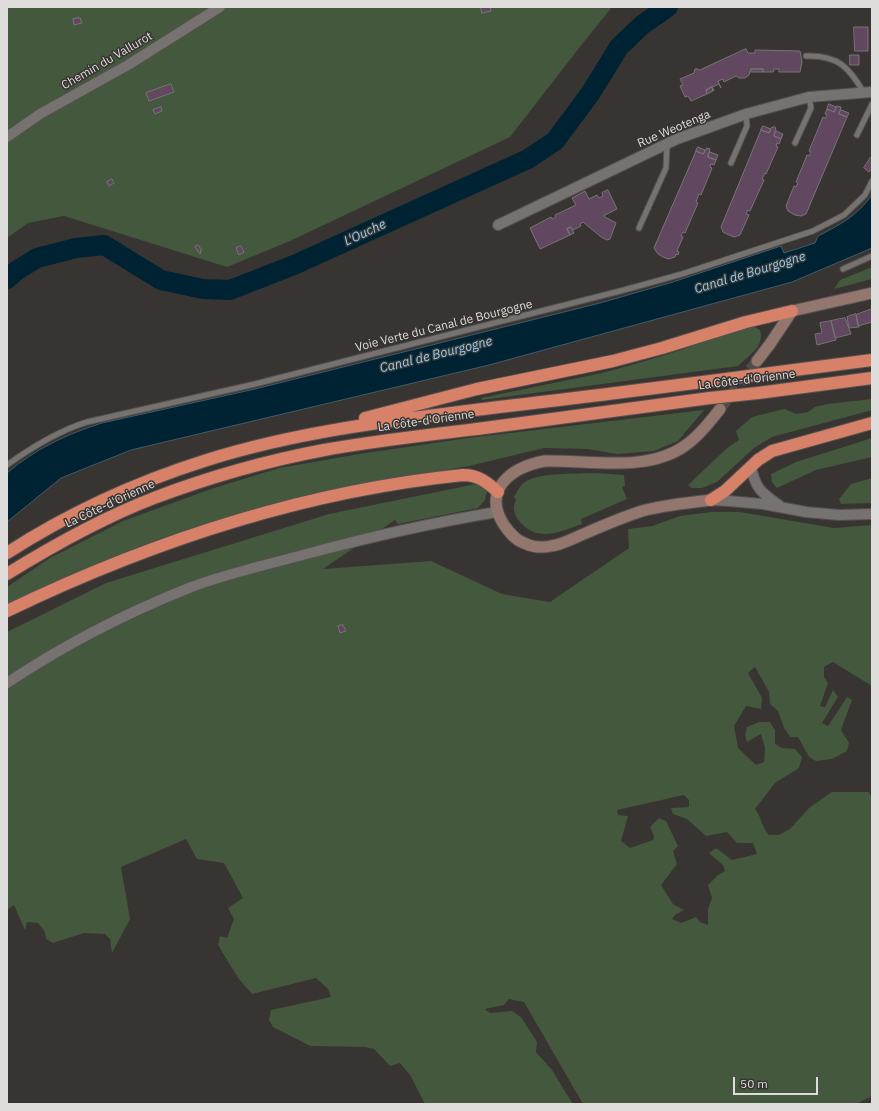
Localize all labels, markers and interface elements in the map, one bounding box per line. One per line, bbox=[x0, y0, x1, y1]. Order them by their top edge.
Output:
street label: Chemin du Vallurot bbox=[59, 29, 155, 93]
street label: Rue Weotenga bbox=[635, 107, 713, 151]
water label: L'Ouche bbox=[342, 217, 388, 249]
water label: Canal de Bourgogne bbox=[693, 249, 807, 297]
street label: Voie Verte du Canal de Bourgogne bbox=[354, 297, 534, 355]
water label: Canal de Bourgogne bbox=[378, 333, 494, 377]
street label: La Côte-d'Orienne bbox=[698, 367, 796, 393]
street label: La Côte-d'Orienne bbox=[377, 407, 475, 435]
street label: La Côte-d'Orienne bbox=[63, 477, 157, 531]
scale bar bbox=[735, 1069, 820, 1095]
text: 50 m bbox=[740, 1076, 768, 1091]

